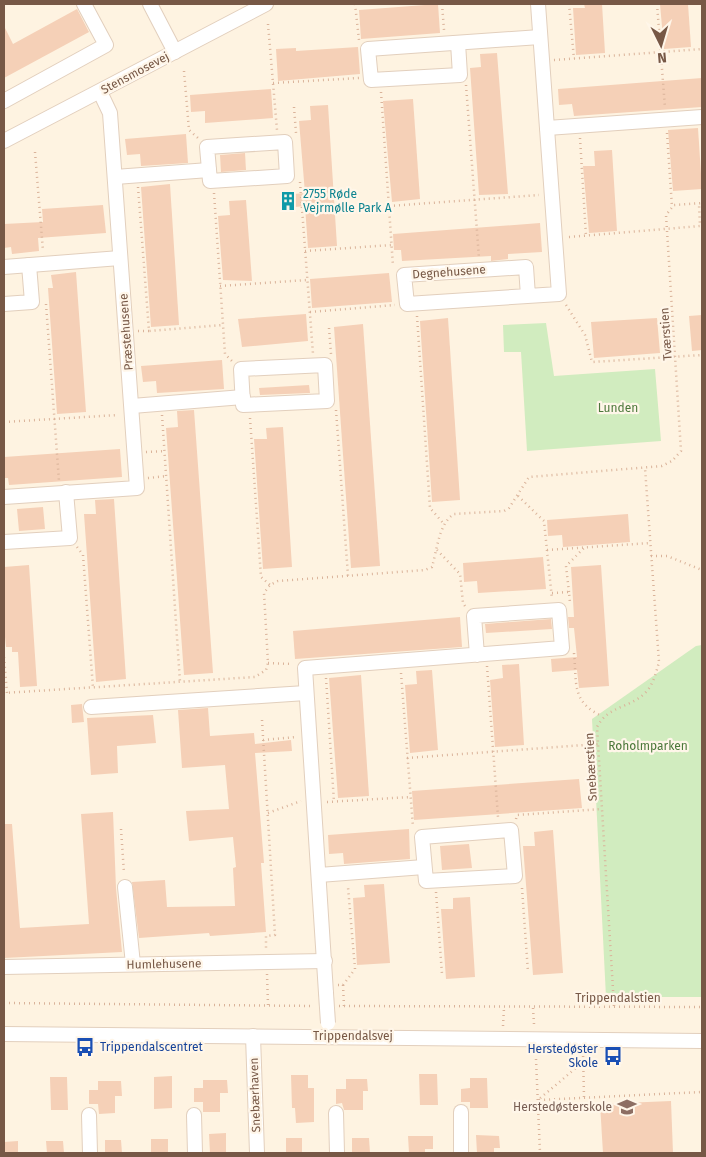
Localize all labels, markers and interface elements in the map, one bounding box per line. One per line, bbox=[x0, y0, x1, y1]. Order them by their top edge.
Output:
north arrow bbox=[636, 20, 686, 70]
street label: Stensmosevej bbox=[99, 49, 171, 97]
text: N bbox=[657, 49, 667, 66]
place label: 2755 Røde Vejrmølle Park A bbox=[303, 187, 392, 215]
building icon: 2755 Røde Vejrmølle Park A bbox=[277, 190, 299, 212]
street label: Degnehusene bbox=[412, 262, 486, 282]
street label: Præstehusene bbox=[116, 293, 136, 371]
street label: Tværstien bbox=[657, 307, 675, 361]
park label: Lunden bbox=[598, 401, 638, 415]
street label: Snebærstien bbox=[582, 732, 600, 802]
park label: Roholmparken bbox=[608, 739, 688, 753]
street label: Humlehusene bbox=[126, 956, 202, 972]
street label: Trippendalstien bbox=[575, 991, 661, 1005]
street label: Trippendalsvej bbox=[313, 1029, 393, 1043]
bus stop icon: Trippendalscentret bbox=[74, 1036, 96, 1058]
place label: Trippendalscentret bbox=[100, 1040, 204, 1054]
place label: Herstedøster Skole bbox=[527, 1042, 598, 1070]
bus stop icon: Herstedøster Skole bbox=[602, 1045, 624, 1067]
street label: Snebærhaven bbox=[247, 1057, 263, 1133]
school or university icon: Herstedøsterskole bbox=[616, 1096, 638, 1118]
place label: Herstedøsterskole bbox=[513, 1100, 612, 1114]

